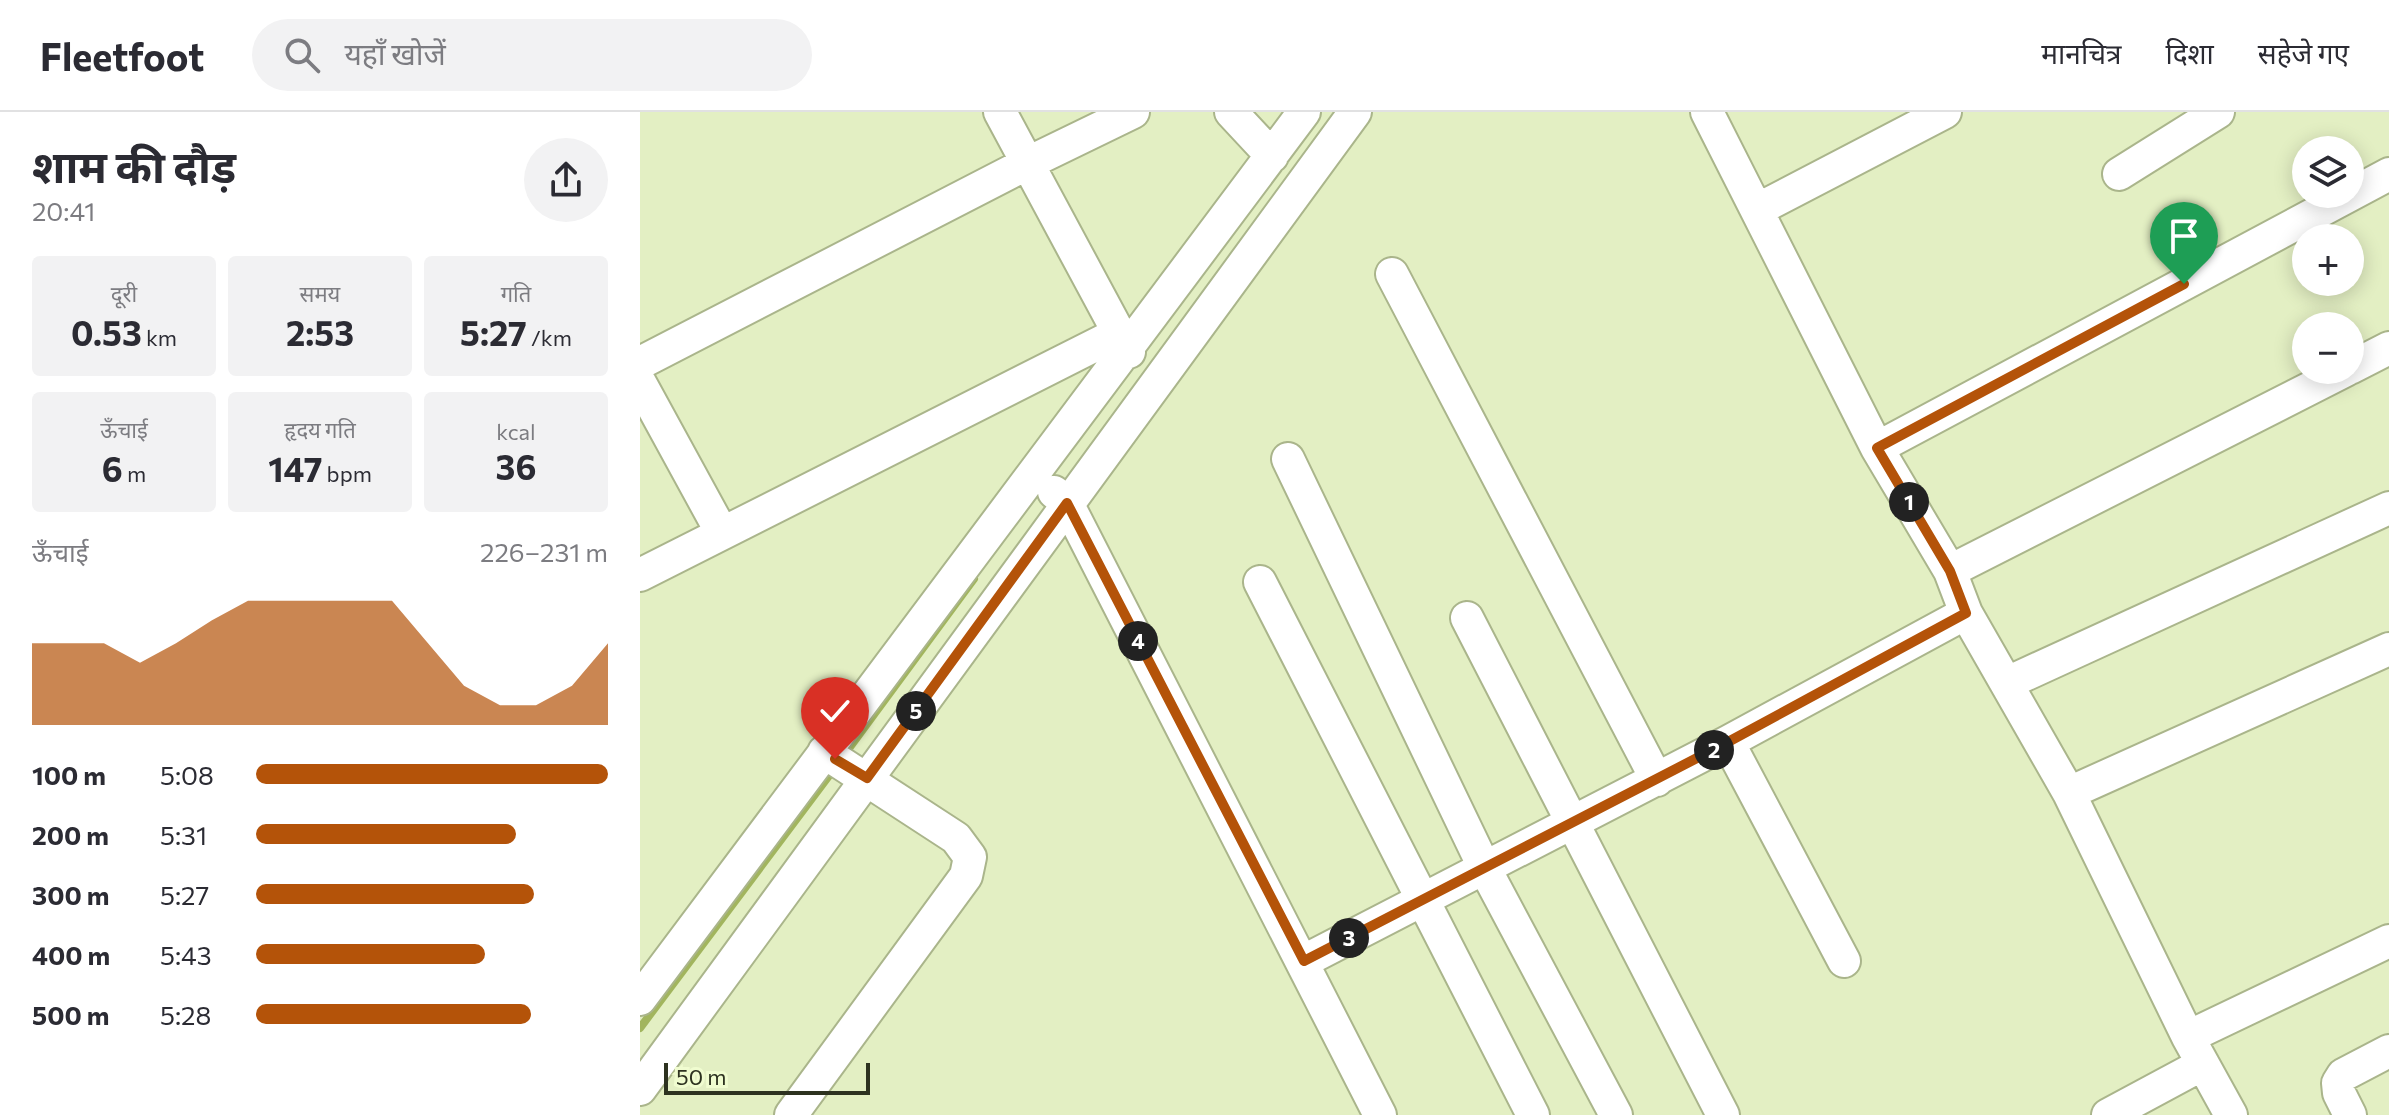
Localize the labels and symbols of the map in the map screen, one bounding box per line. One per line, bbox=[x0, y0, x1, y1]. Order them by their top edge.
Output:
pin bbox=[2150, 202, 2218, 284]
pin: 1 bbox=[1889, 482, 1929, 522]
pin: 4 bbox=[1118, 621, 1158, 661]
pin bbox=[801, 677, 869, 759]
pin: 5 bbox=[896, 691, 936, 731]
pin: 2 bbox=[1694, 730, 1734, 770]
pin: 3 bbox=[1329, 918, 1369, 958]
scale bar bbox=[664, 1059, 870, 1095]

